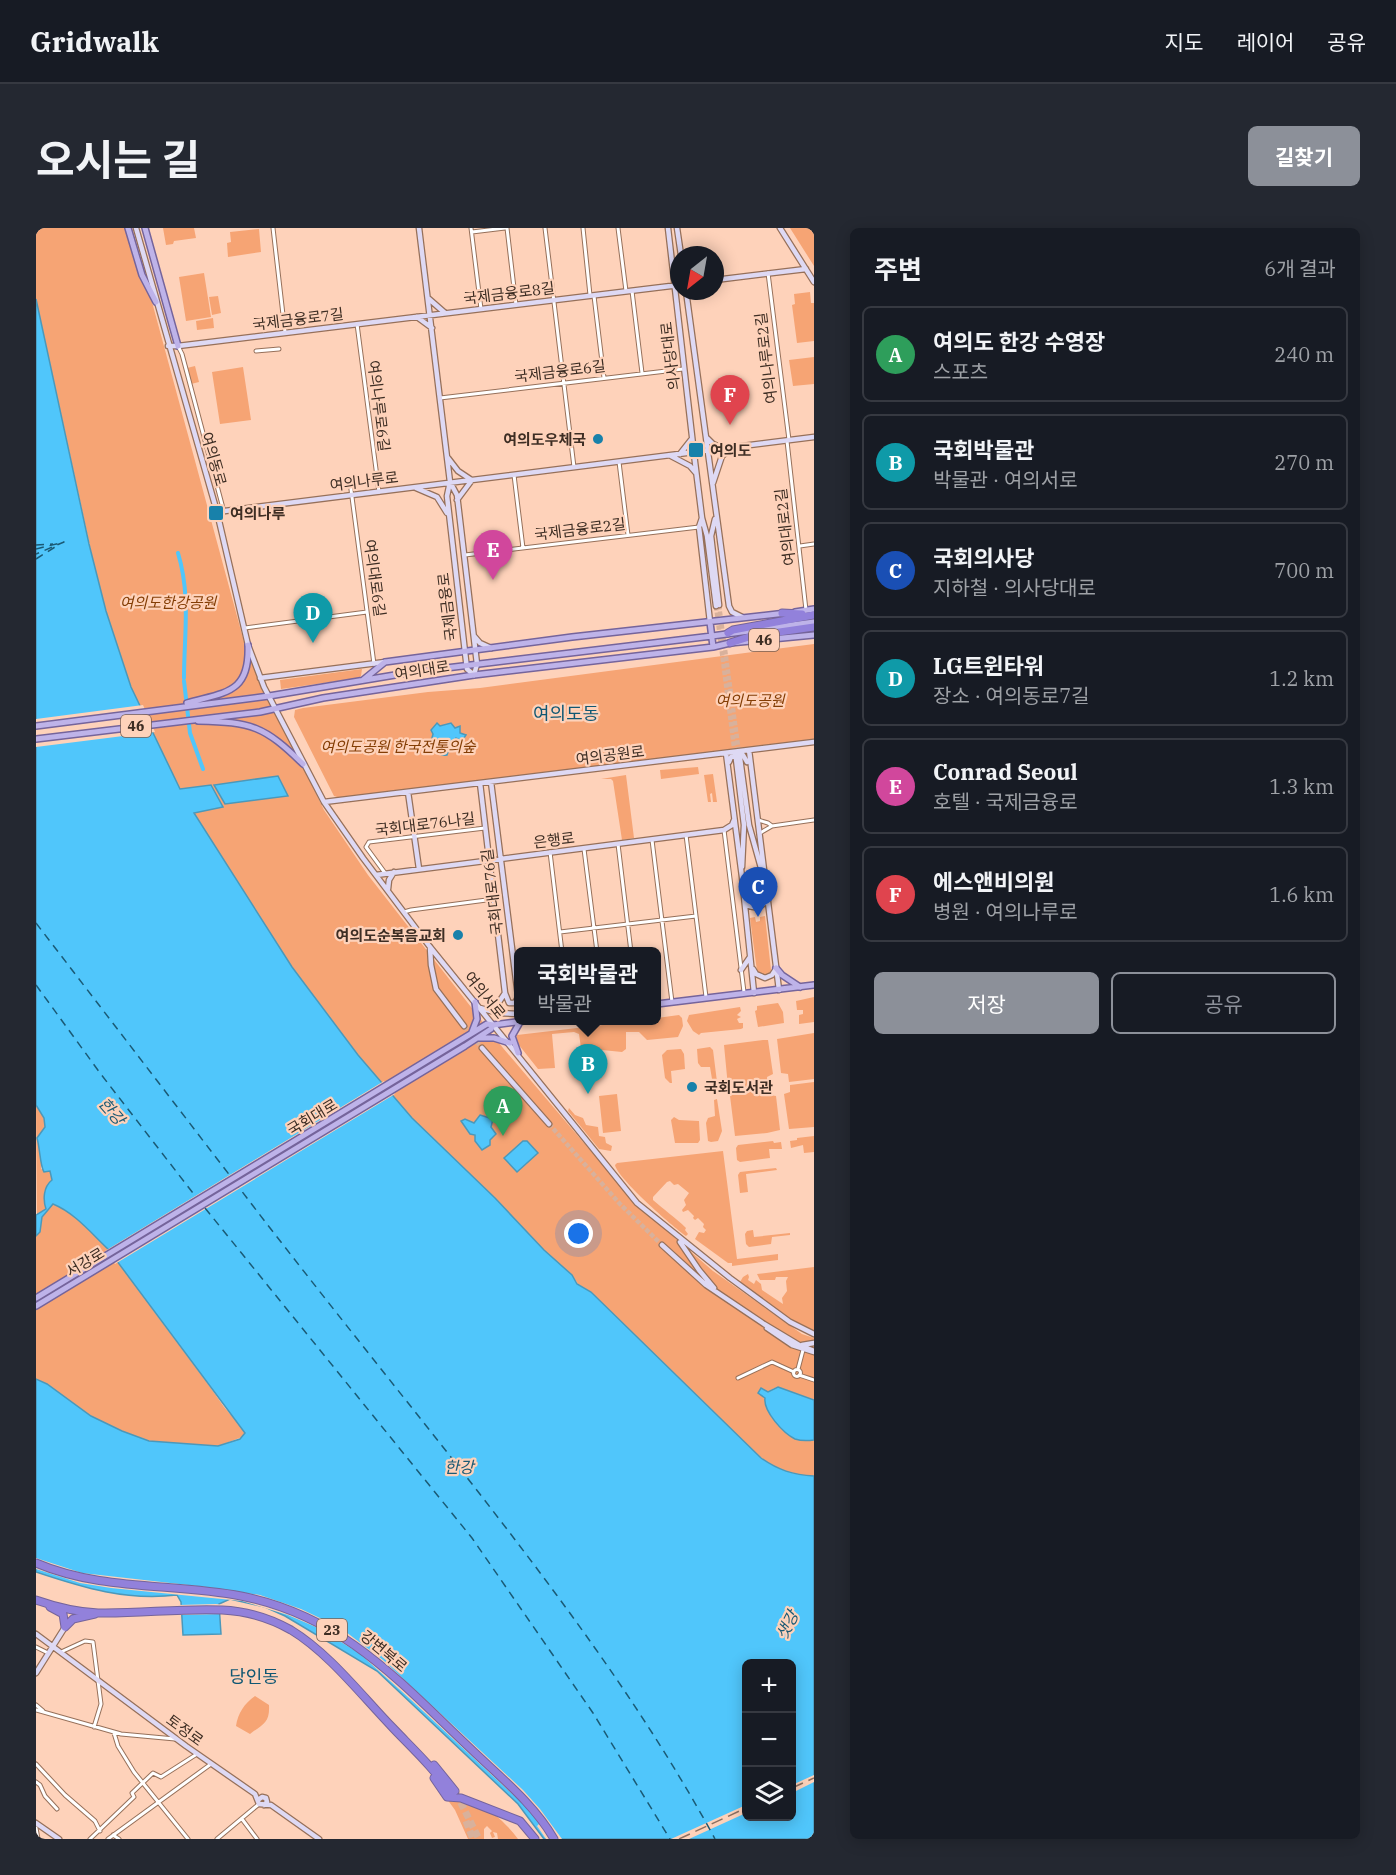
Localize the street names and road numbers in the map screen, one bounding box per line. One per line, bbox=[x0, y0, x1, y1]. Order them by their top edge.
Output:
street label: 국제금융로8길 bbox=[462, 278, 556, 308]
street label: 국제금융로7길 bbox=[251, 304, 345, 334]
street label: 여의나루로2길 bbox=[751, 311, 781, 405]
street label: 의사당대로 bbox=[656, 321, 684, 391]
street label: 국제금융로6길 bbox=[513, 356, 607, 386]
street label: 여의나루로6길 bbox=[364, 359, 394, 453]
street label: 여의동로 bbox=[197, 430, 231, 488]
street label: 여의나루로 bbox=[329, 467, 399, 495]
street label: 여의대로2길 bbox=[771, 487, 799, 567]
street label: 국제금융로2길 bbox=[533, 514, 627, 544]
street label: 여의대로6길 bbox=[360, 538, 390, 618]
street label: 국제금융로 bbox=[433, 572, 461, 642]
road number: 46 bbox=[749, 629, 779, 651]
street label: 여의대로 bbox=[393, 656, 451, 684]
road number: 46 bbox=[121, 715, 151, 737]
street label: 여의공원로 bbox=[575, 741, 645, 769]
street label: 국회대로76나길 bbox=[374, 808, 476, 840]
street label: 은행로 bbox=[532, 828, 576, 852]
street label: 국회대로76길 bbox=[477, 848, 507, 936]
street label: 여의서로 bbox=[460, 968, 510, 1022]
street label: 국회대로 bbox=[283, 1095, 341, 1139]
street label: 서강로 bbox=[62, 1243, 108, 1281]
road number: 23 bbox=[317, 1619, 347, 1641]
street label: 강변북로 bbox=[357, 1626, 411, 1676]
street label: 토정로 bbox=[163, 1710, 207, 1750]

